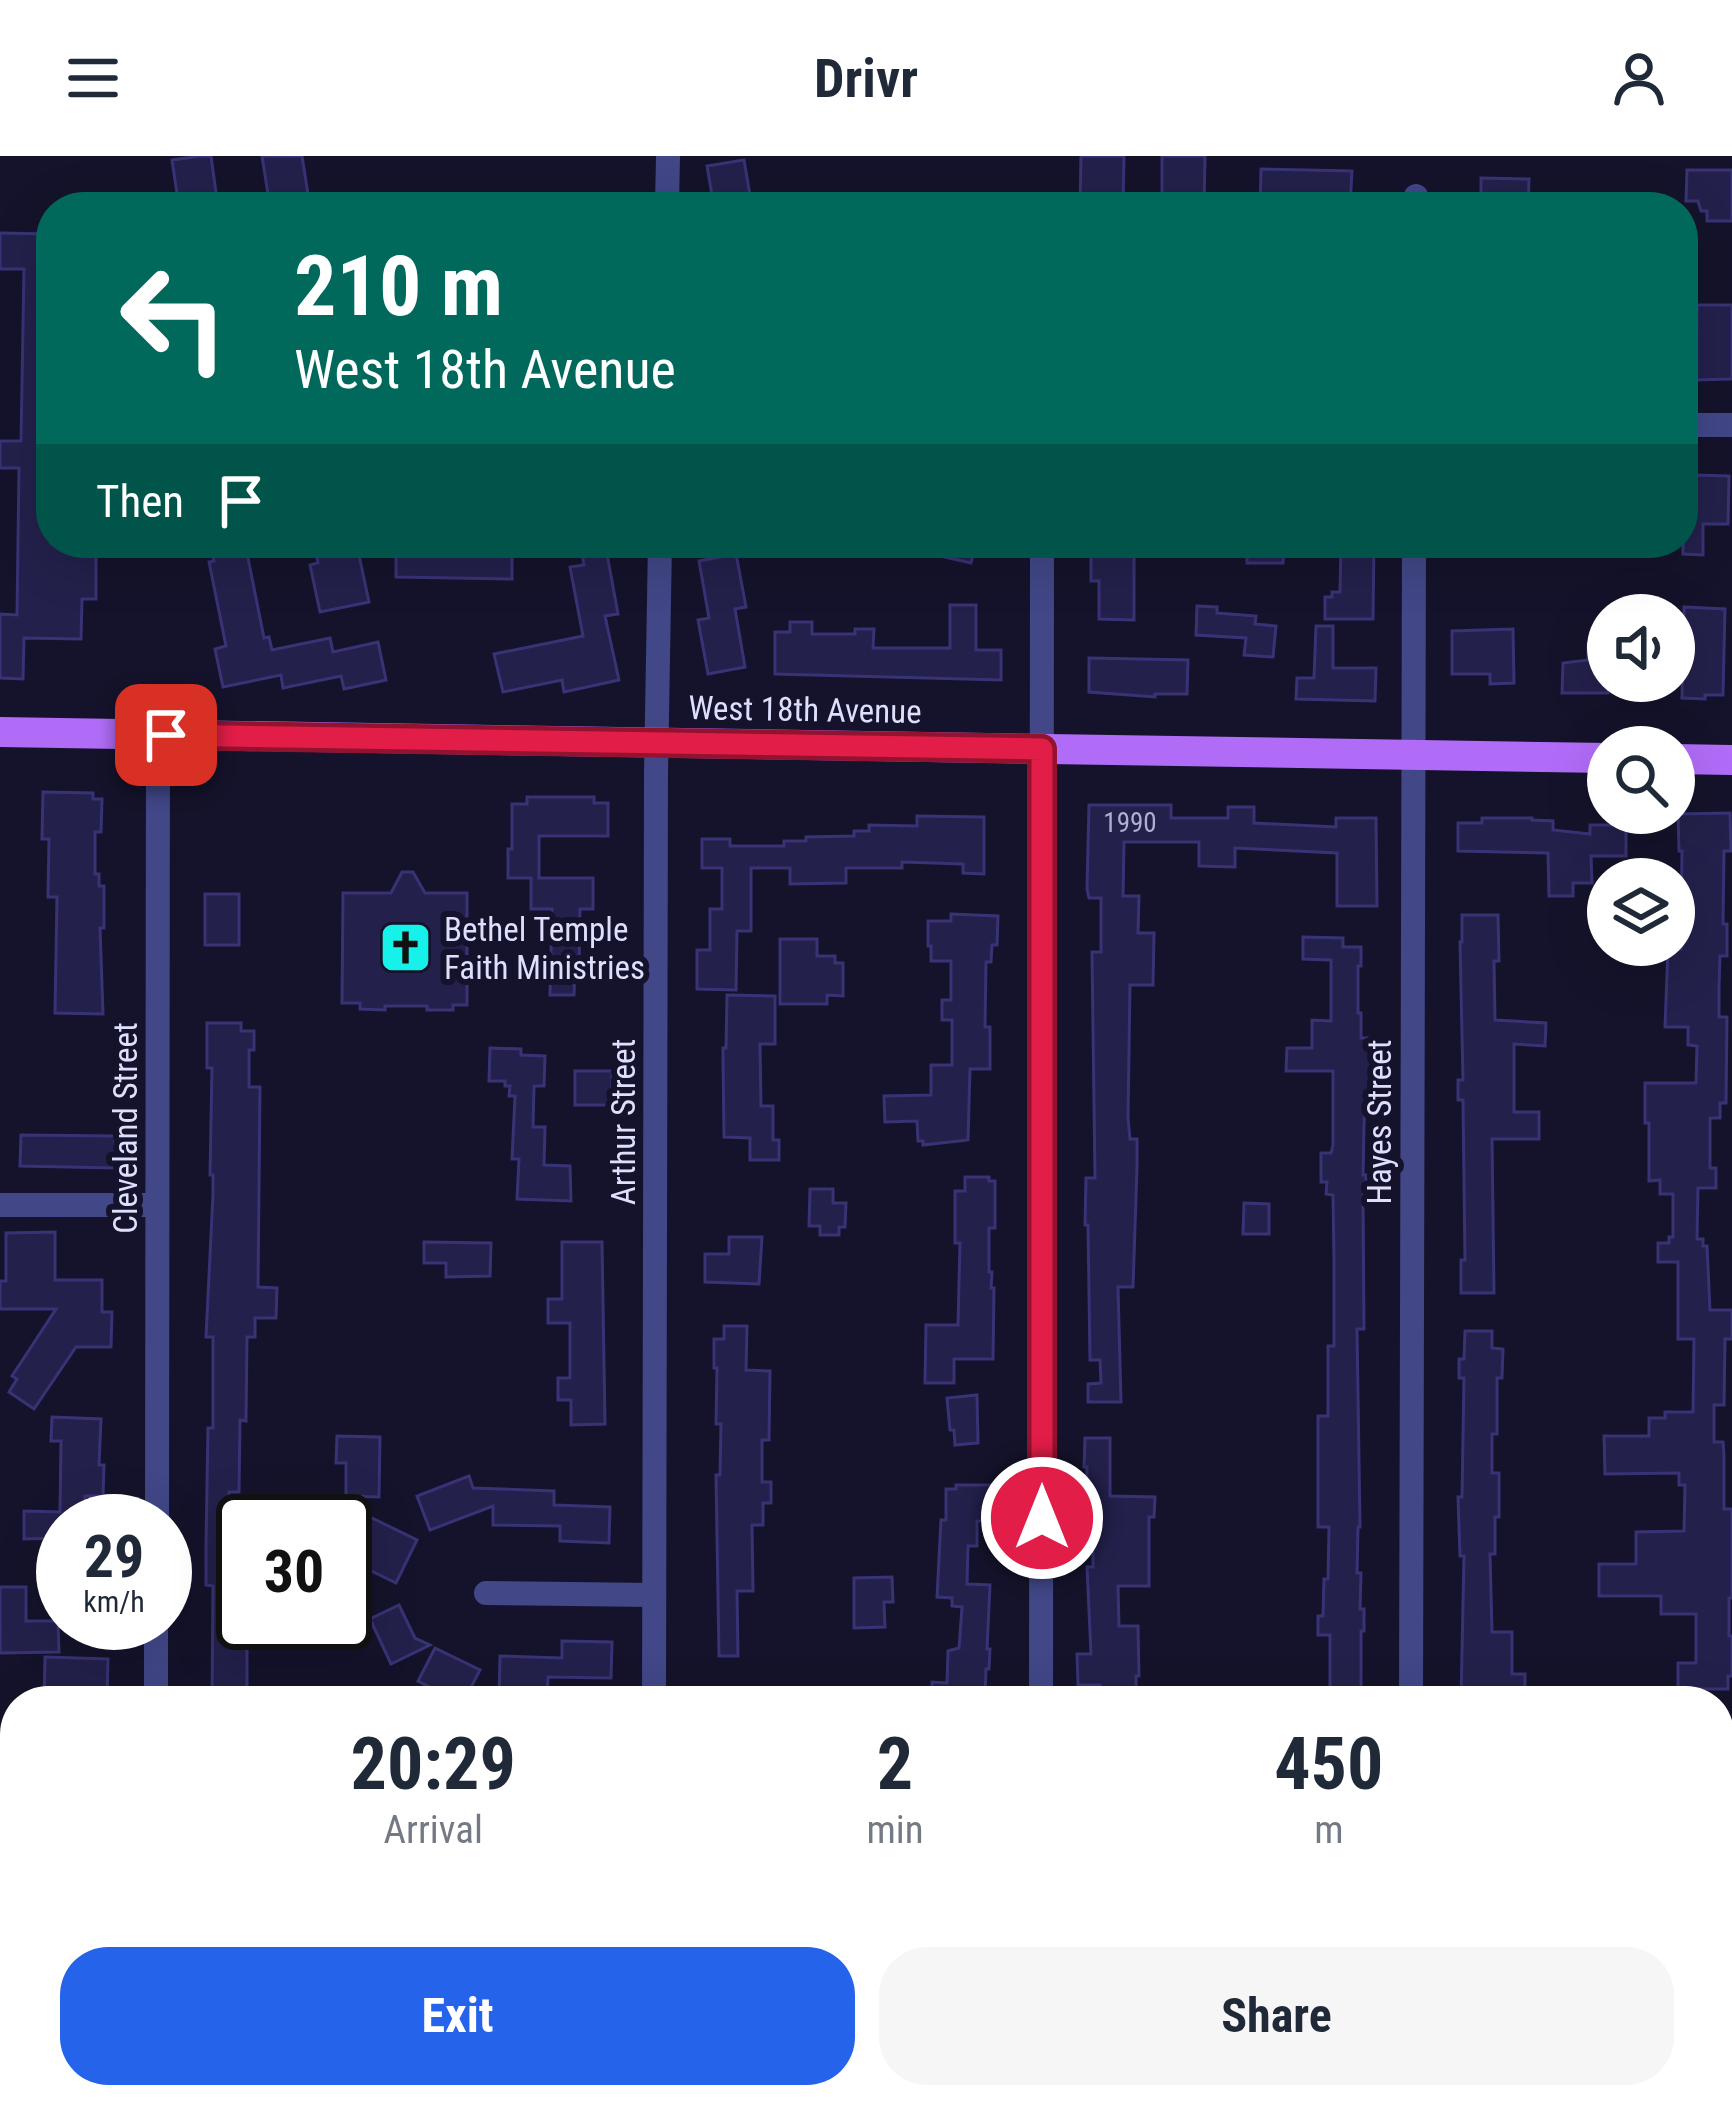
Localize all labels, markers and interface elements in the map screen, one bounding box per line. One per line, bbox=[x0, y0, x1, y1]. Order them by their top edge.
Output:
icon: menu bbox=[60, 45, 126, 111]
icon: person bbox=[1606, 45, 1672, 111]
text: Drivr bbox=[814, 47, 918, 110]
text: 210 m bbox=[294, 237, 503, 336]
icon: left bbox=[96, 240, 252, 396]
text: West 18th Avenue bbox=[294, 338, 676, 401]
icon: arrive bbox=[208, 468, 274, 534]
text: Then bbox=[96, 475, 184, 528]
map controls bbox=[1587, 594, 1695, 966]
button: sound bbox=[1587, 594, 1695, 702]
pin bbox=[115, 684, 217, 786]
street label: West 18th Avenue bbox=[688, 688, 922, 731]
icon: arrive bbox=[133, 702, 199, 768]
button: search bbox=[1587, 726, 1695, 834]
house number: 1990 bbox=[1103, 807, 1157, 839]
button: layers bbox=[1587, 858, 1695, 966]
place label: Bethel Temple Faith Ministries bbox=[444, 910, 645, 987]
church icon: Bethel Temple Faith Ministries bbox=[377, 920, 433, 976]
street label: Cleveland Street bbox=[106, 1022, 145, 1234]
street label: Arthur Street bbox=[604, 1039, 643, 1205]
street label: Hayes Street bbox=[1360, 1040, 1399, 1204]
position arrow bbox=[979, 1455, 1105, 1581]
speed limit sign: 30 bbox=[216, 1494, 372, 1650]
text: 29 bbox=[84, 1521, 144, 1592]
text: km/h bbox=[83, 1584, 145, 1619]
text: 20:29 bbox=[351, 1722, 516, 1807]
text: 2 bbox=[877, 1722, 913, 1807]
text: 450 bbox=[1274, 1722, 1383, 1807]
text: Arrival bbox=[384, 1807, 483, 1853]
text: min bbox=[866, 1807, 924, 1853]
text: m bbox=[1314, 1807, 1344, 1853]
button: Exit bbox=[60, 1947, 855, 2085]
button: Share bbox=[879, 1947, 1674, 2085]

